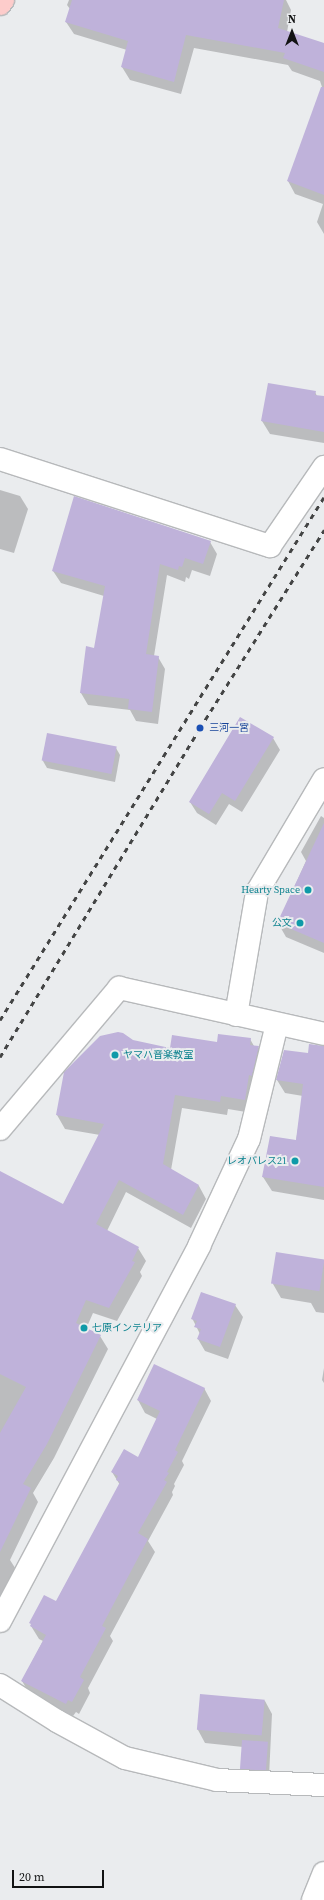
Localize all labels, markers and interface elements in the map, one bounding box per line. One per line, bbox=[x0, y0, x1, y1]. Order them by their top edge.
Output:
north arrow bbox=[272, 12, 312, 52]
text: N bbox=[288, 12, 296, 27]
marker: 三河一宮 bbox=[194, 722, 206, 734]
place label: 三河一宮 bbox=[209, 722, 249, 734]
place label: Hearty Space bbox=[241, 884, 300, 896]
marker: Hearty Space bbox=[303, 885, 313, 895]
place label: 公文 bbox=[272, 917, 292, 929]
marker: 公文 bbox=[295, 918, 305, 928]
place label: ヤマハ音楽教室 bbox=[123, 1049, 193, 1061]
marker: ヤマハ音楽教室 bbox=[110, 1050, 120, 1060]
place label: レオパレス21 bbox=[227, 1155, 287, 1167]
marker: レオパレス21 bbox=[290, 1156, 300, 1166]
place label: 七原インテリア bbox=[92, 1322, 162, 1334]
marker: 七原インテリア bbox=[79, 1323, 89, 1333]
scale bar bbox=[14, 1862, 106, 1888]
text: 20 m bbox=[19, 1869, 45, 1885]

